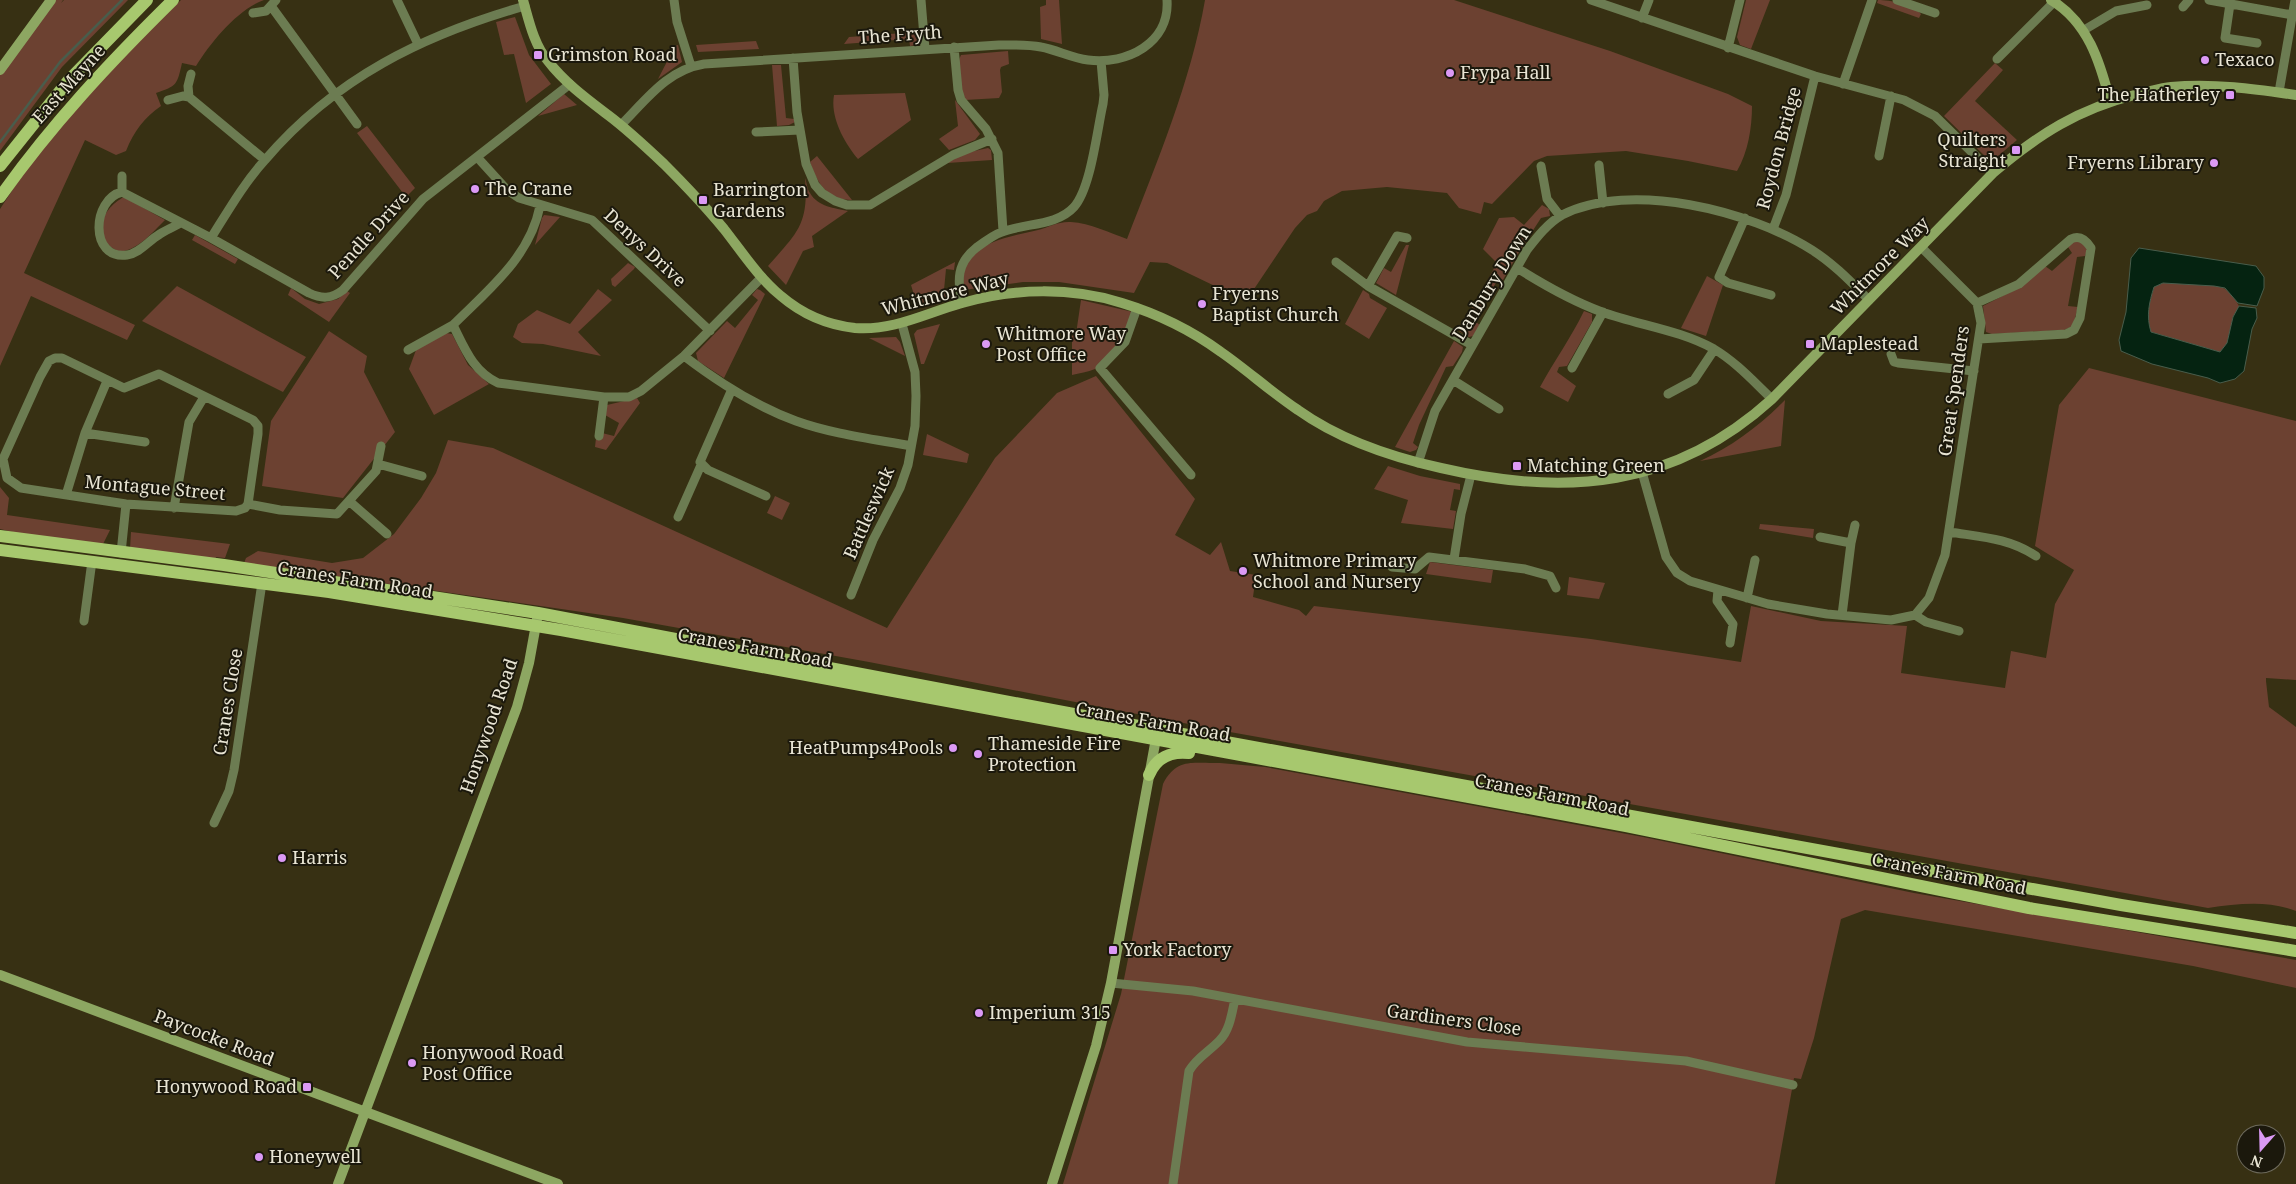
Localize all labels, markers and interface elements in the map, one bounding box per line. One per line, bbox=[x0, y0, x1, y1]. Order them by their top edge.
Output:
street label: The Fryth bbox=[857, 19, 943, 49]
street label: East Mayne bbox=[26, 39, 110, 128]
place label: Grimston Road bbox=[548, 42, 677, 66]
place label: Texaco bbox=[2215, 47, 2275, 71]
marker: Grimston Road bbox=[532, 49, 544, 61]
marker: Texaco bbox=[2199, 54, 2211, 66]
place label: Frypa Hall bbox=[1460, 60, 1551, 84]
marker: Frypa Hall bbox=[1444, 67, 1456, 79]
place label: The Hatherley bbox=[2098, 82, 2221, 106]
street label: Roydon Bridge bbox=[1750, 84, 1806, 212]
marker: The Hatherley bbox=[2224, 89, 2236, 101]
place label: Quilters Straight bbox=[1937, 127, 2006, 172]
marker: Quilters Straight bbox=[2010, 144, 2022, 156]
place label: Fryerns Library bbox=[2067, 150, 2205, 174]
marker: Fryerns Library bbox=[2208, 157, 2220, 169]
place label: The Crane bbox=[485, 176, 572, 200]
place label: Barrington Gardens bbox=[713, 177, 808, 222]
marker: The Crane bbox=[469, 183, 481, 195]
street label: Pendle Drive bbox=[322, 185, 414, 283]
marker: Barrington Gardens bbox=[697, 194, 709, 206]
street label: Denys Drive bbox=[599, 203, 692, 292]
street label: Whitmore Way bbox=[1825, 210, 1934, 320]
street label: Danbury Down bbox=[1446, 220, 1536, 344]
street label: Whitmore Way bbox=[879, 265, 1012, 320]
place label: Fryerns Baptist Church bbox=[1212, 281, 1339, 326]
marker: Fryerns Baptist Church bbox=[1196, 298, 1208, 310]
place label: Whitmore Way Post Office bbox=[996, 321, 1127, 366]
street label: Great Spenders bbox=[1932, 324, 1974, 458]
place label: Maplestead bbox=[1820, 331, 1919, 355]
marker: Whitmore Way Post Office bbox=[980, 338, 992, 350]
marker: Maplestead bbox=[1804, 338, 1816, 350]
place label: Matching Green bbox=[1527, 453, 1665, 477]
marker: Matching Green bbox=[1511, 460, 1523, 472]
street label: Battleswick bbox=[837, 462, 899, 563]
street label: Montague Street bbox=[84, 469, 226, 505]
place label: Whitmore Primary School and Nursery bbox=[1253, 548, 1422, 593]
street label: Cranes Farm Road bbox=[276, 555, 435, 603]
marker: Whitmore Primary School and Nursery bbox=[1237, 565, 1249, 577]
street label: Cranes Farm Road bbox=[676, 622, 835, 672]
street label: Cranes Close bbox=[207, 647, 247, 757]
street label: Honywood Road bbox=[454, 655, 522, 796]
street label: Cranes Farm Road bbox=[1074, 696, 1233, 746]
place label: Thameside Fire Protection bbox=[988, 731, 1121, 776]
place label: HeatPumps4Pools bbox=[789, 735, 943, 759]
marker: HeatPumps4Pools bbox=[947, 742, 959, 754]
marker: Thameside Fire Protection bbox=[972, 748, 984, 760]
street label: Cranes Farm Road bbox=[1473, 767, 1632, 821]
place label: Harris bbox=[292, 845, 347, 869]
street label: Cranes Farm Road bbox=[1870, 846, 2029, 900]
marker: Harris bbox=[276, 852, 288, 864]
place label: York Factory bbox=[1122, 937, 1232, 961]
marker: York Factory bbox=[1107, 944, 1119, 956]
street label: Gardiners Close bbox=[1385, 998, 1523, 1040]
place label: Imperium 315 bbox=[989, 1000, 1111, 1024]
street label: Paycocke Road bbox=[151, 1003, 278, 1071]
marker: Imperium 315 bbox=[973, 1007, 985, 1019]
place label: Honywood Road Post Office bbox=[422, 1040, 563, 1085]
marker: Honywood Road Post Office bbox=[406, 1057, 418, 1069]
place label: Honywood Road bbox=[156, 1074, 297, 1098]
marker: Honywood Road bbox=[301, 1081, 313, 1093]
north arrow bbox=[2236, 1124, 2286, 1174]
place label: Honeywell bbox=[269, 1144, 362, 1168]
marker: Honeywell bbox=[253, 1151, 265, 1163]
text: N bbox=[2248, 1151, 2265, 1173]

